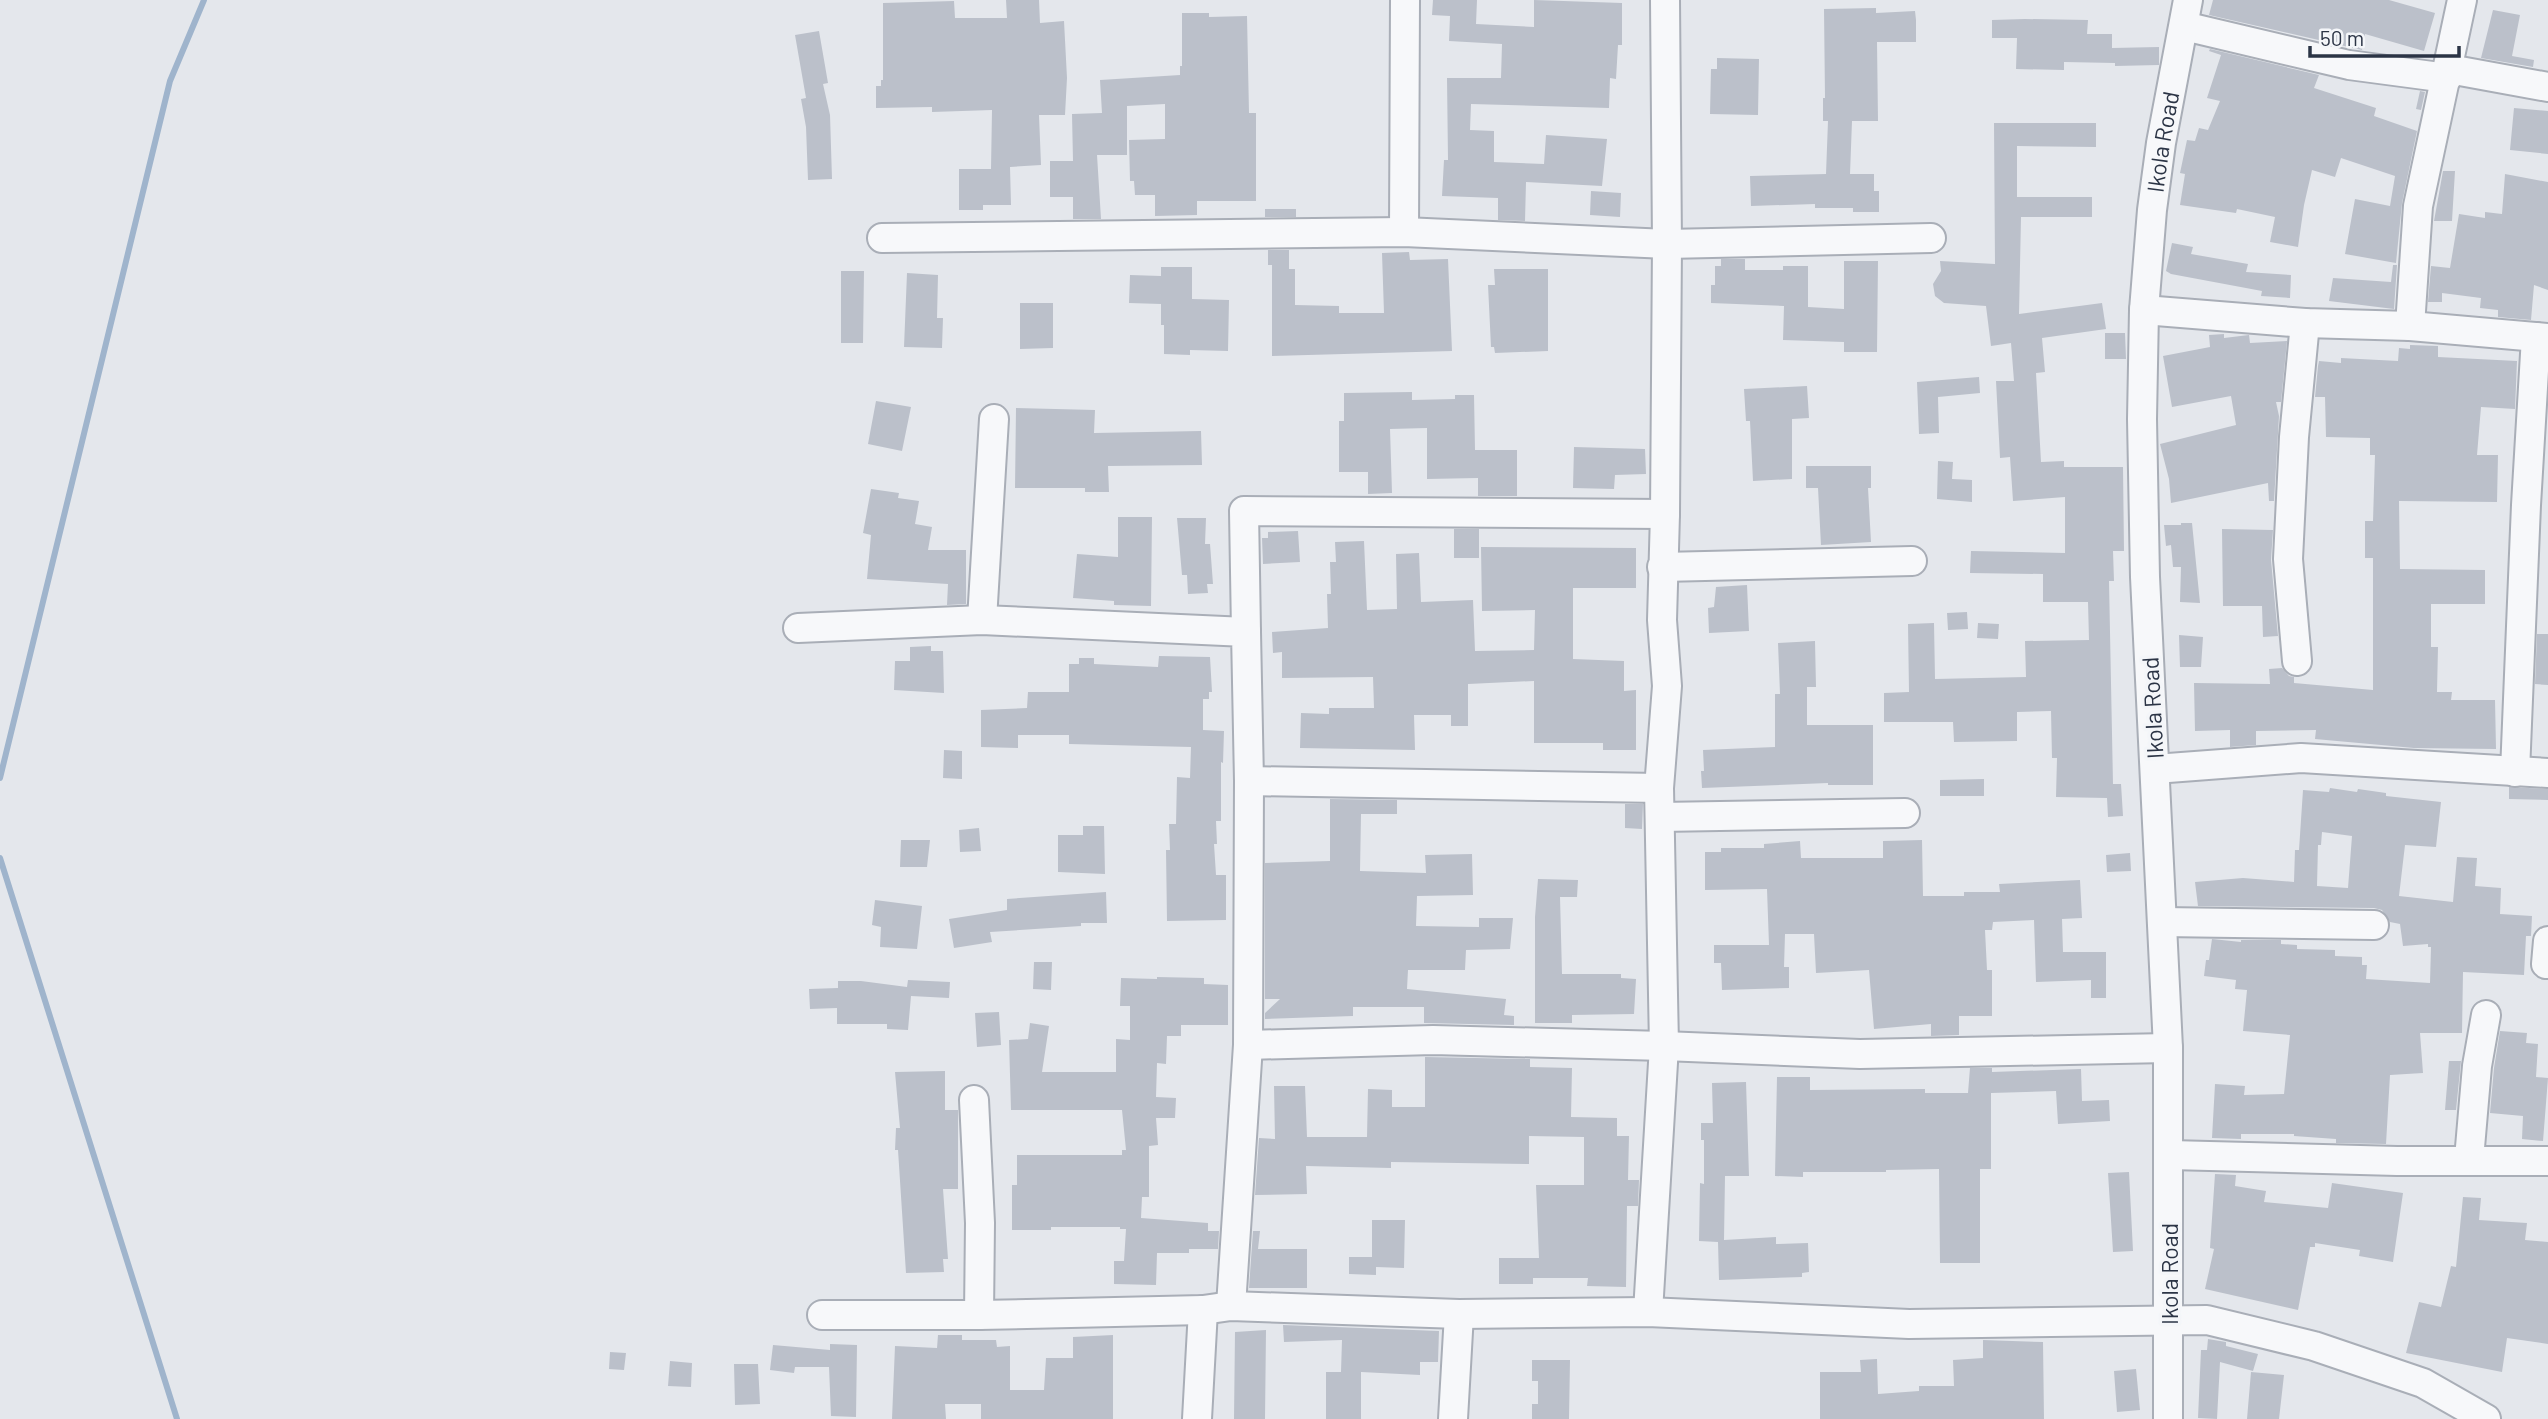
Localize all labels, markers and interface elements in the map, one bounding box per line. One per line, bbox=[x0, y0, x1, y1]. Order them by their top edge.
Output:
scale bar bbox=[2310, 14, 2459, 58]
text: 50 m bbox=[2320, 25, 2364, 50]
street label: Ikola Road bbox=[2141, 89, 2185, 194]
street label: Ikola Road bbox=[2135, 656, 2169, 760]
street label: Ikola Road bbox=[2155, 1223, 2183, 1325]

